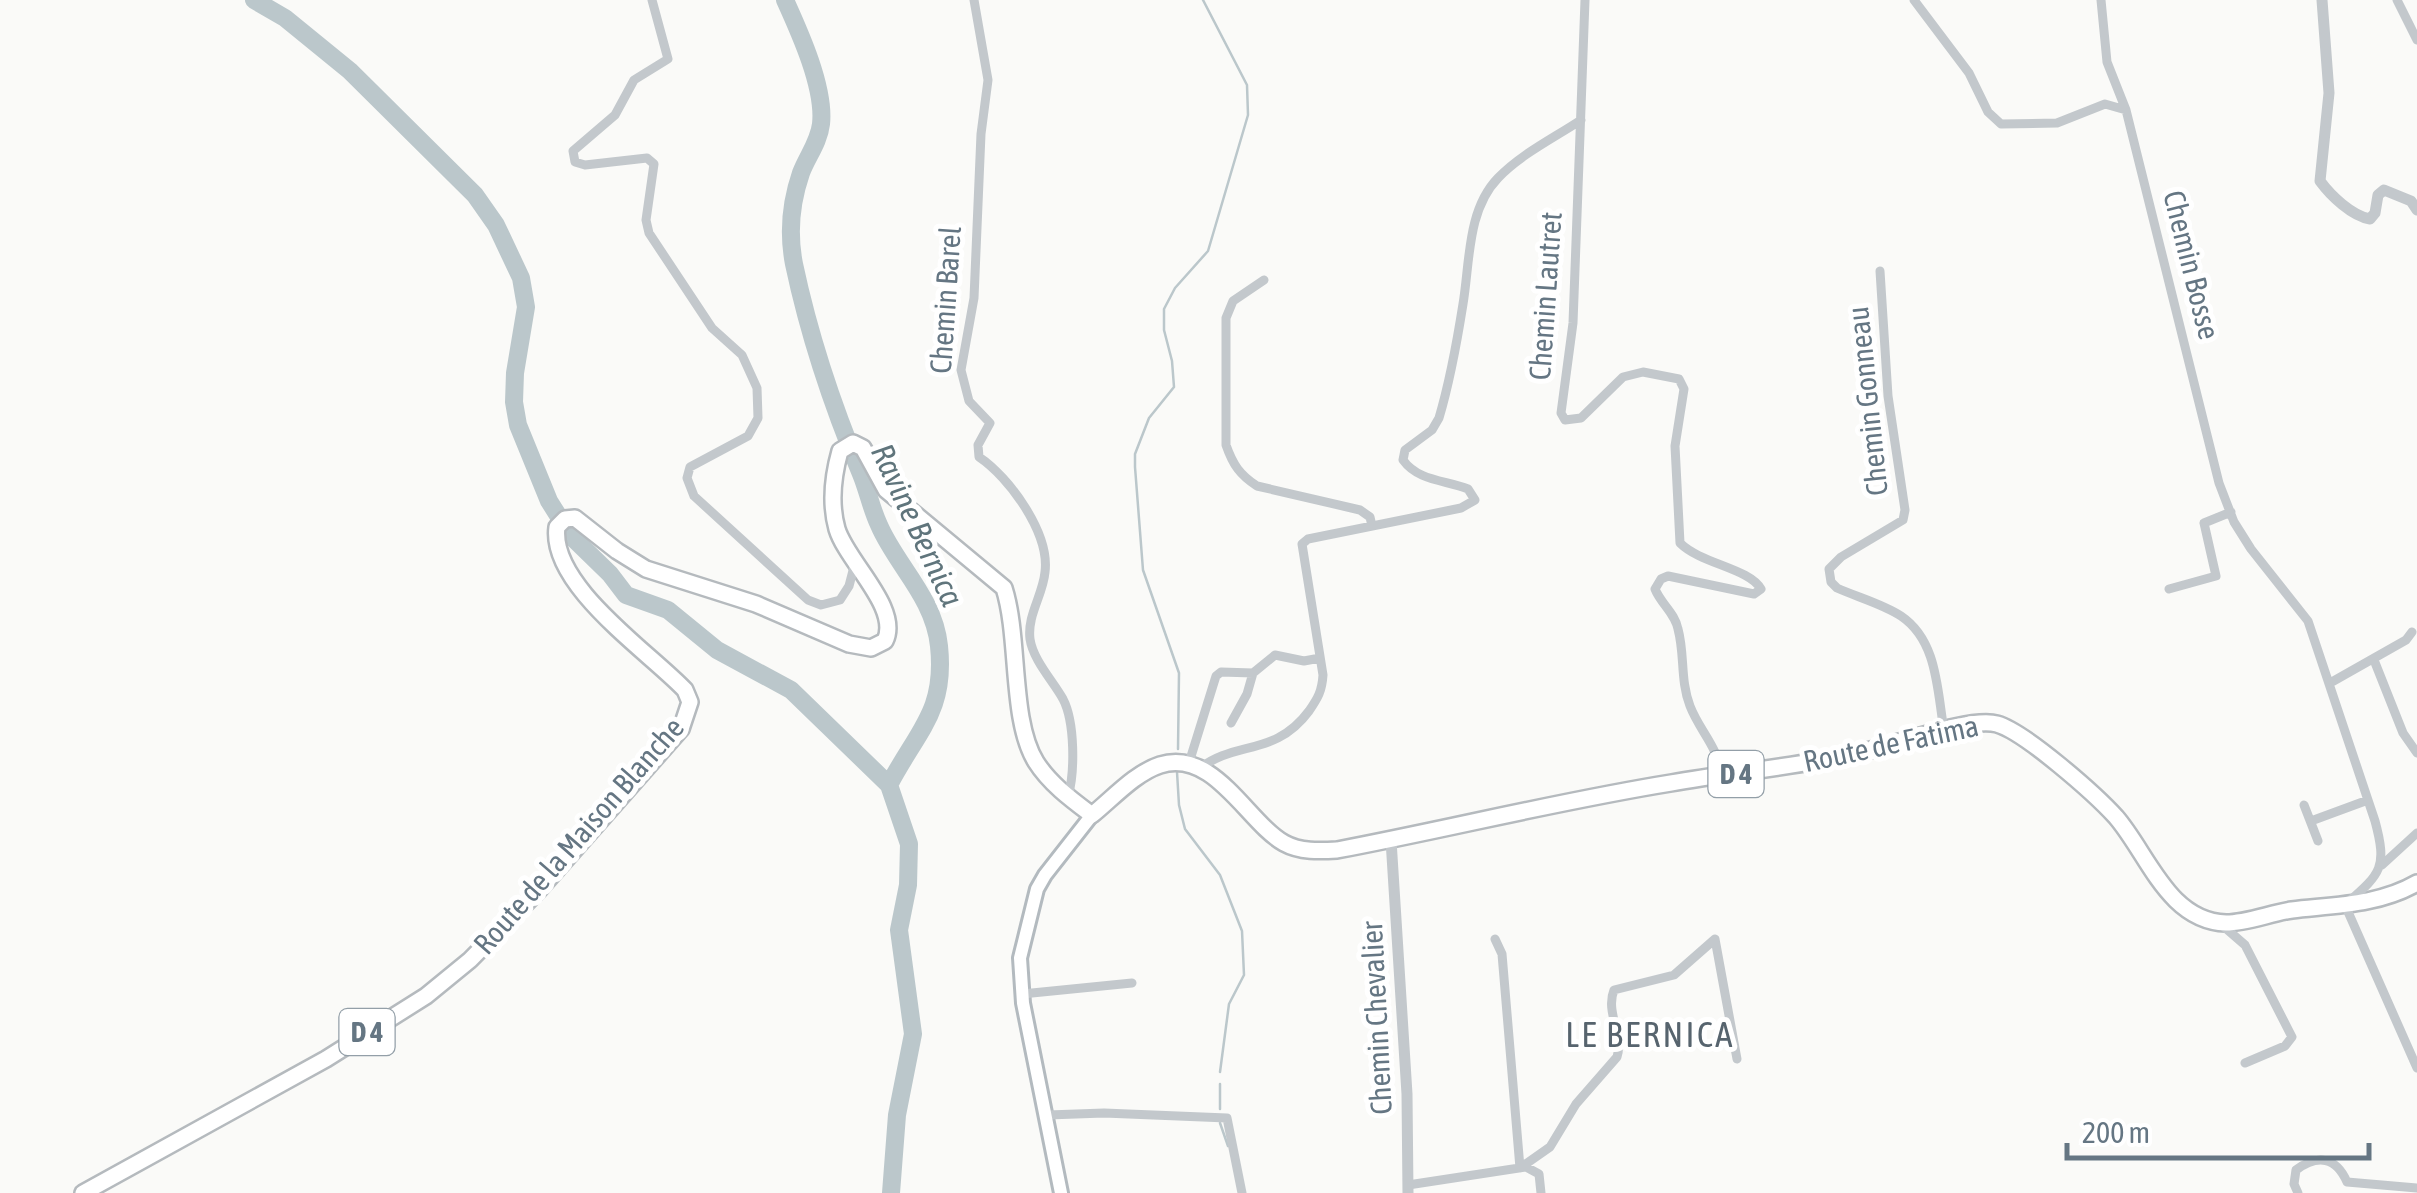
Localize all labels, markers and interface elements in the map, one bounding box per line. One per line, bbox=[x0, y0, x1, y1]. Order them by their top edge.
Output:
street label: Chemin Bosse bbox=[2157, 187, 2227, 343]
street label: Chemin Lautret bbox=[1522, 211, 1568, 381]
street label: Chemin Barel bbox=[923, 225, 967, 375]
street label: Chemin Gonneau bbox=[1840, 305, 1894, 497]
water label: Ravine Bernica bbox=[864, 438, 971, 612]
street label: Route de Fatima bbox=[1800, 708, 1981, 778]
street label: Route de la Maison Blanche bbox=[466, 710, 690, 960]
road number: D 4 bbox=[1708, 751, 1764, 797]
street label: Chemin Chevalier bbox=[1354, 919, 1398, 1116]
road number: D 4 bbox=[340, 1009, 394, 1055]
district label: LE BERNICA bbox=[1565, 1014, 1735, 1054]
scale bar bbox=[2067, 1098, 2370, 1160]
text: 200 m bbox=[2082, 1115, 2150, 1149]

